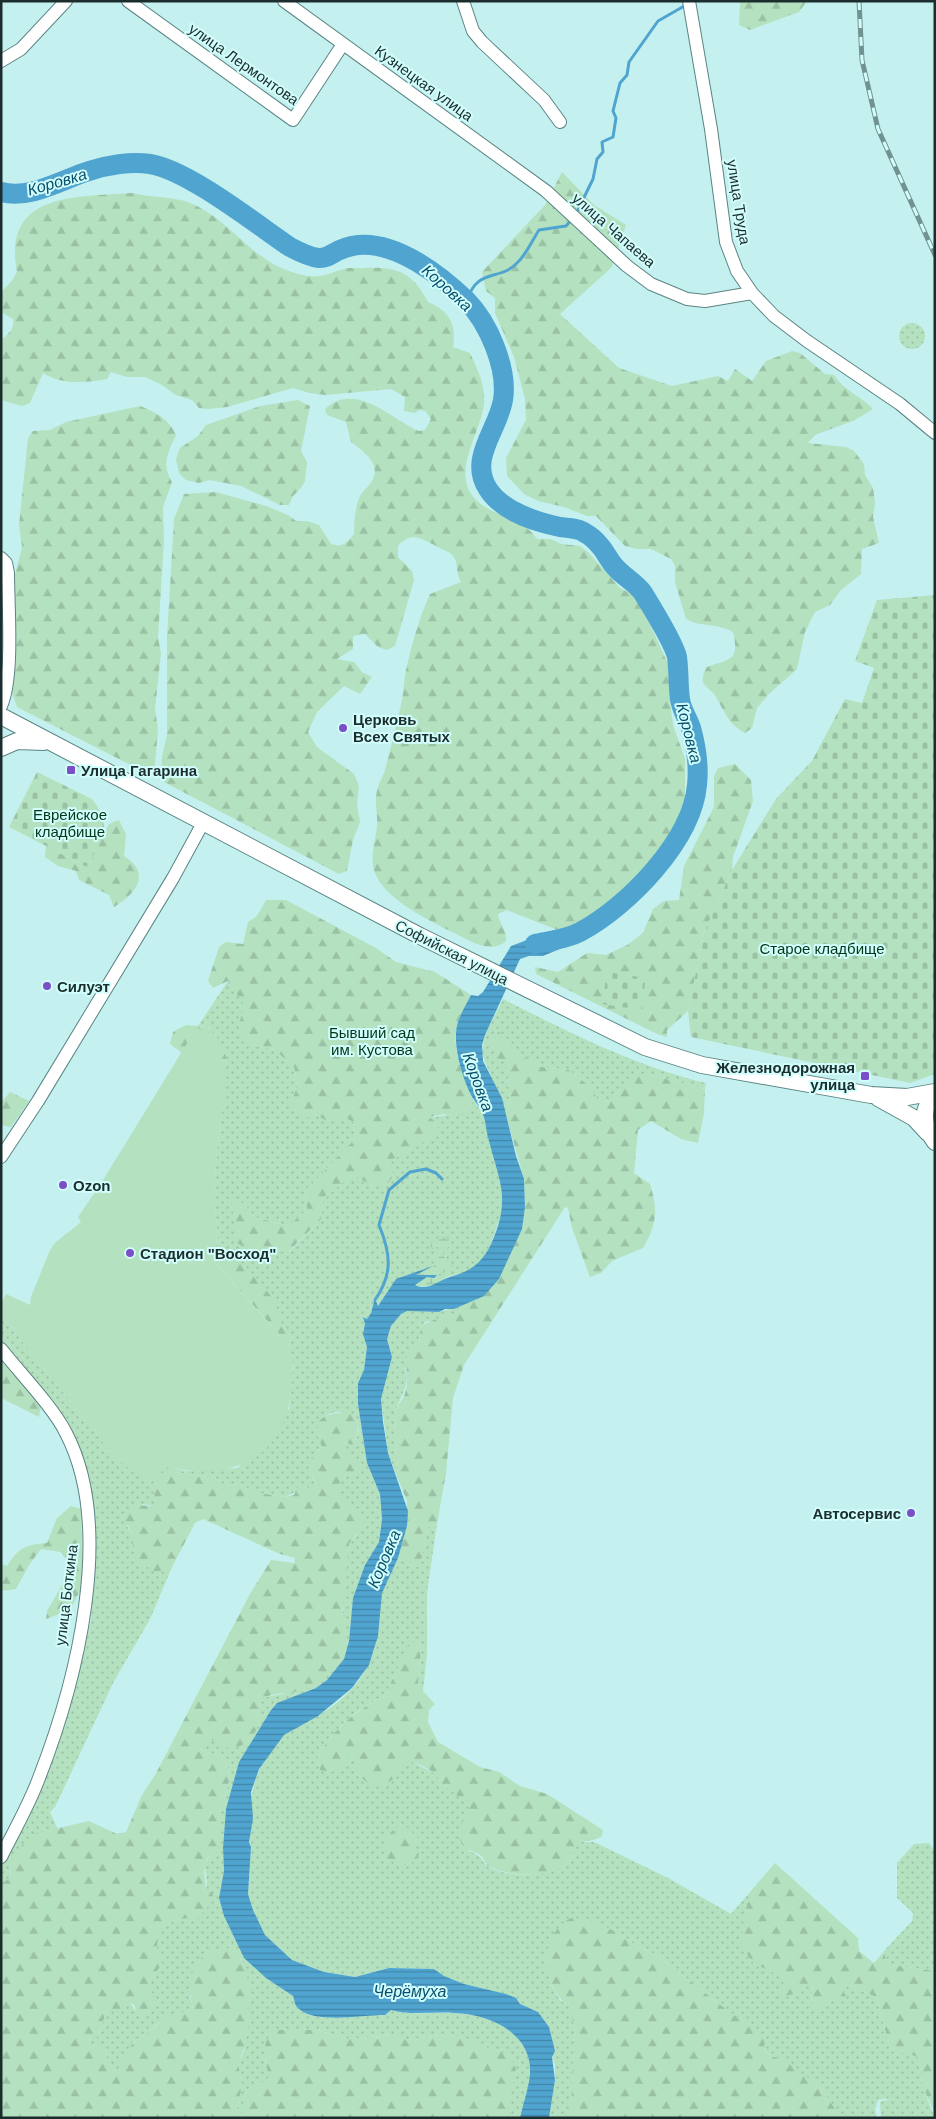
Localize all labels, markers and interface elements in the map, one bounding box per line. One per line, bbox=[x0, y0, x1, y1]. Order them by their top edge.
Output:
street label: улица Лермонтова bbox=[186, 20, 303, 109]
street label: Кузнецкая улица bbox=[372, 42, 477, 125]
street label: улица Труда bbox=[724, 158, 754, 246]
water label: Коровка bbox=[25, 165, 89, 199]
street label: улица Чапаева bbox=[569, 189, 660, 271]
water label: Коровка bbox=[419, 261, 475, 315]
water label: Коровка bbox=[673, 701, 705, 765]
place label: Церковь Всех Святых bbox=[353, 711, 451, 745]
marker: Церковь Всех Святых bbox=[337, 722, 349, 734]
place label: Улица Гагарина bbox=[81, 762, 198, 779]
marker: Улица Гагарина bbox=[65, 764, 77, 776]
park label: Еврейское кладбище bbox=[33, 806, 107, 840]
street label: Софийская улица bbox=[393, 916, 512, 988]
park label: Старое кладбище bbox=[759, 940, 885, 957]
place label: Силуэт bbox=[57, 978, 110, 995]
marker: Силуэт bbox=[41, 980, 53, 992]
park label: Бывший сад им. Кустова bbox=[329, 1024, 415, 1058]
water label: Коровка bbox=[460, 1050, 496, 1114]
place label: Железнодорожная улица bbox=[715, 1059, 856, 1093]
marker: Железнодорожная улица bbox=[859, 1070, 871, 1082]
place label: Ozon bbox=[73, 1177, 111, 1194]
marker: Ozon bbox=[57, 1179, 69, 1191]
place label: Стадион "Восход" bbox=[140, 1245, 276, 1262]
marker: Стадион "Восход" bbox=[124, 1247, 136, 1259]
place label: Автосервис bbox=[812, 1505, 901, 1522]
marker: Автосервис bbox=[905, 1507, 917, 1519]
water label: Коровка bbox=[364, 1528, 404, 1590]
street label: улица Боткина bbox=[51, 1543, 81, 1647]
water label: Черёмуха bbox=[374, 1983, 447, 2000]

